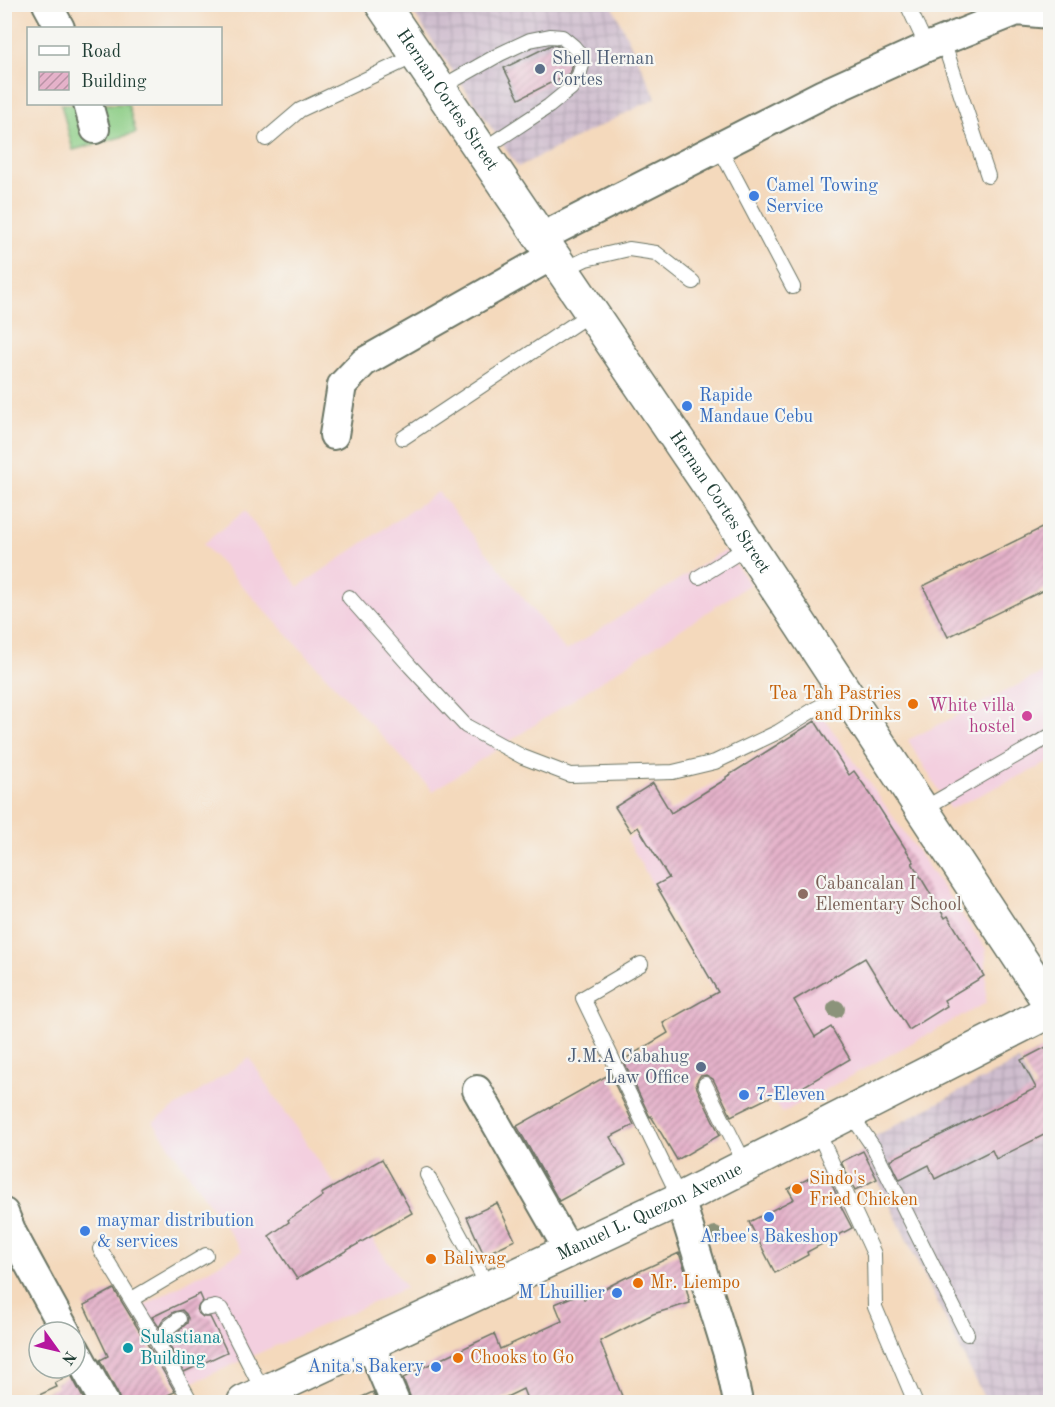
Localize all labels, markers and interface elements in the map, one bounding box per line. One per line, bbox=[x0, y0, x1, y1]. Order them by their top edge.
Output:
street label: Hernan Cortes Street bbox=[393, 26, 501, 174]
legend bbox=[27, 27, 222, 105]
text: Road bbox=[81, 43, 121, 61]
place label: Shell Hernan Cortes bbox=[552, 50, 654, 89]
marker: Shell Hernan Cortes bbox=[533, 62, 547, 76]
text: Building bbox=[81, 73, 147, 91]
place label: Camel Towing Service bbox=[766, 177, 878, 216]
marker: Camel Towing Service bbox=[747, 189, 761, 203]
place label: Rapide Mandaue Cebu bbox=[699, 387, 813, 426]
marker: Rapide Mandaue Cebu bbox=[680, 399, 694, 413]
street label: Hernan Cortes Street bbox=[666, 428, 773, 577]
place label: Tea Tah Pastries and Drinks bbox=[769, 685, 901, 724]
marker: Tea Tah Pastries and Drinks bbox=[906, 697, 920, 711]
place label: White villa hostel bbox=[928, 697, 1015, 736]
marker: White villa hostel bbox=[1020, 709, 1034, 723]
place label: Cabancalan I Elementary School bbox=[815, 875, 962, 914]
marker: Cabancalan I Elementary School bbox=[796, 887, 810, 901]
place label: J.M.A Cabahug Law Office bbox=[567, 1048, 689, 1087]
marker: J.M.A Cabahug Law Office bbox=[694, 1060, 708, 1074]
place label: 7-Eleven bbox=[756, 1086, 826, 1104]
marker: 7-Eleven bbox=[737, 1088, 751, 1102]
street label: Manuel L. Quezon Avenue bbox=[554, 1160, 745, 1264]
place label: Sindo's Fried Chicken bbox=[809, 1170, 918, 1209]
marker: Sindo's Fried Chicken bbox=[790, 1182, 804, 1196]
marker: Arbee's Bakeshop bbox=[762, 1210, 776, 1224]
place label: maymar distribution & services bbox=[97, 1212, 255, 1251]
marker: maymar distribution & services bbox=[78, 1224, 92, 1238]
place label: Arbee's Bakeshop bbox=[700, 1228, 838, 1246]
place label: Baliwag bbox=[443, 1250, 506, 1268]
marker: Baliwag bbox=[424, 1252, 438, 1266]
place label: Mr. Liempo bbox=[650, 1274, 740, 1292]
marker: Mr. Liempo bbox=[631, 1276, 645, 1290]
place label: M Lhuillier bbox=[518, 1284, 606, 1302]
marker: M Lhuillier bbox=[610, 1286, 624, 1300]
north arrow bbox=[27, 1320, 87, 1380]
place label: Sulastiana Building bbox=[140, 1329, 221, 1368]
marker: Sulastiana Building bbox=[121, 1341, 135, 1355]
text: N bbox=[57, 1348, 78, 1367]
place label: Chooks to Go bbox=[470, 1349, 574, 1367]
marker: Chooks to Go bbox=[451, 1351, 465, 1365]
place label: Anita's Bakery bbox=[307, 1358, 424, 1376]
marker: Anita's Bakery bbox=[429, 1360, 443, 1374]

